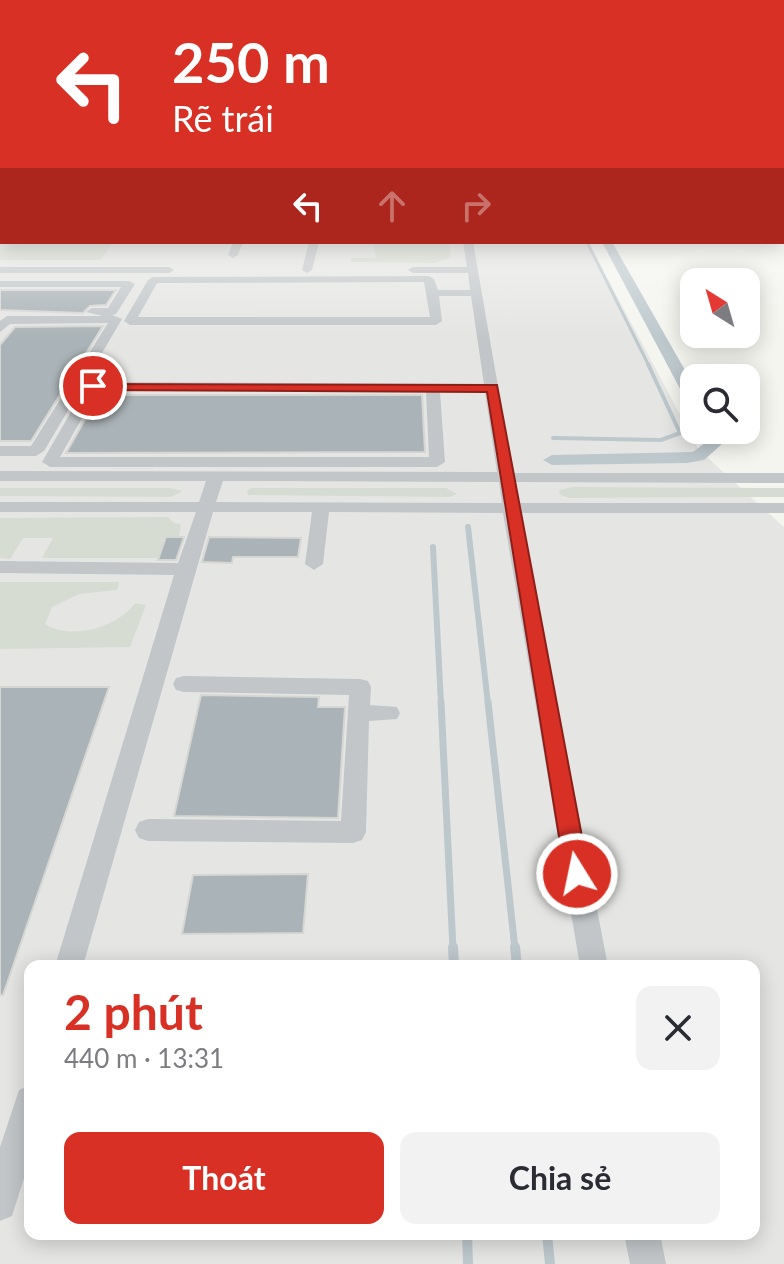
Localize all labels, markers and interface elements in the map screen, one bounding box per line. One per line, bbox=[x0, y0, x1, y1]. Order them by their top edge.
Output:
text: 250 m bbox=[172, 28, 330, 95]
icon: left bbox=[40, 32, 144, 136]
text: Rẽ trái bbox=[172, 96, 274, 140]
icon: left bbox=[286, 184, 330, 228]
icon: ahead bbox=[370, 184, 414, 228]
icon: right bbox=[454, 184, 498, 228]
north arrow bbox=[680, 268, 760, 348]
map controls bbox=[680, 268, 760, 444]
pin bbox=[59, 352, 127, 420]
icon: arrive bbox=[71, 364, 115, 408]
button: search bbox=[680, 364, 760, 444]
position arrow bbox=[535, 832, 619, 916]
text: 2 phút bbox=[64, 983, 203, 1040]
button: close bbox=[636, 986, 720, 1070]
text: 440 m · 13:31 bbox=[64, 1042, 224, 1074]
button: Thoát bbox=[64, 1132, 384, 1224]
button: Chia sẻ bbox=[400, 1132, 720, 1224]

